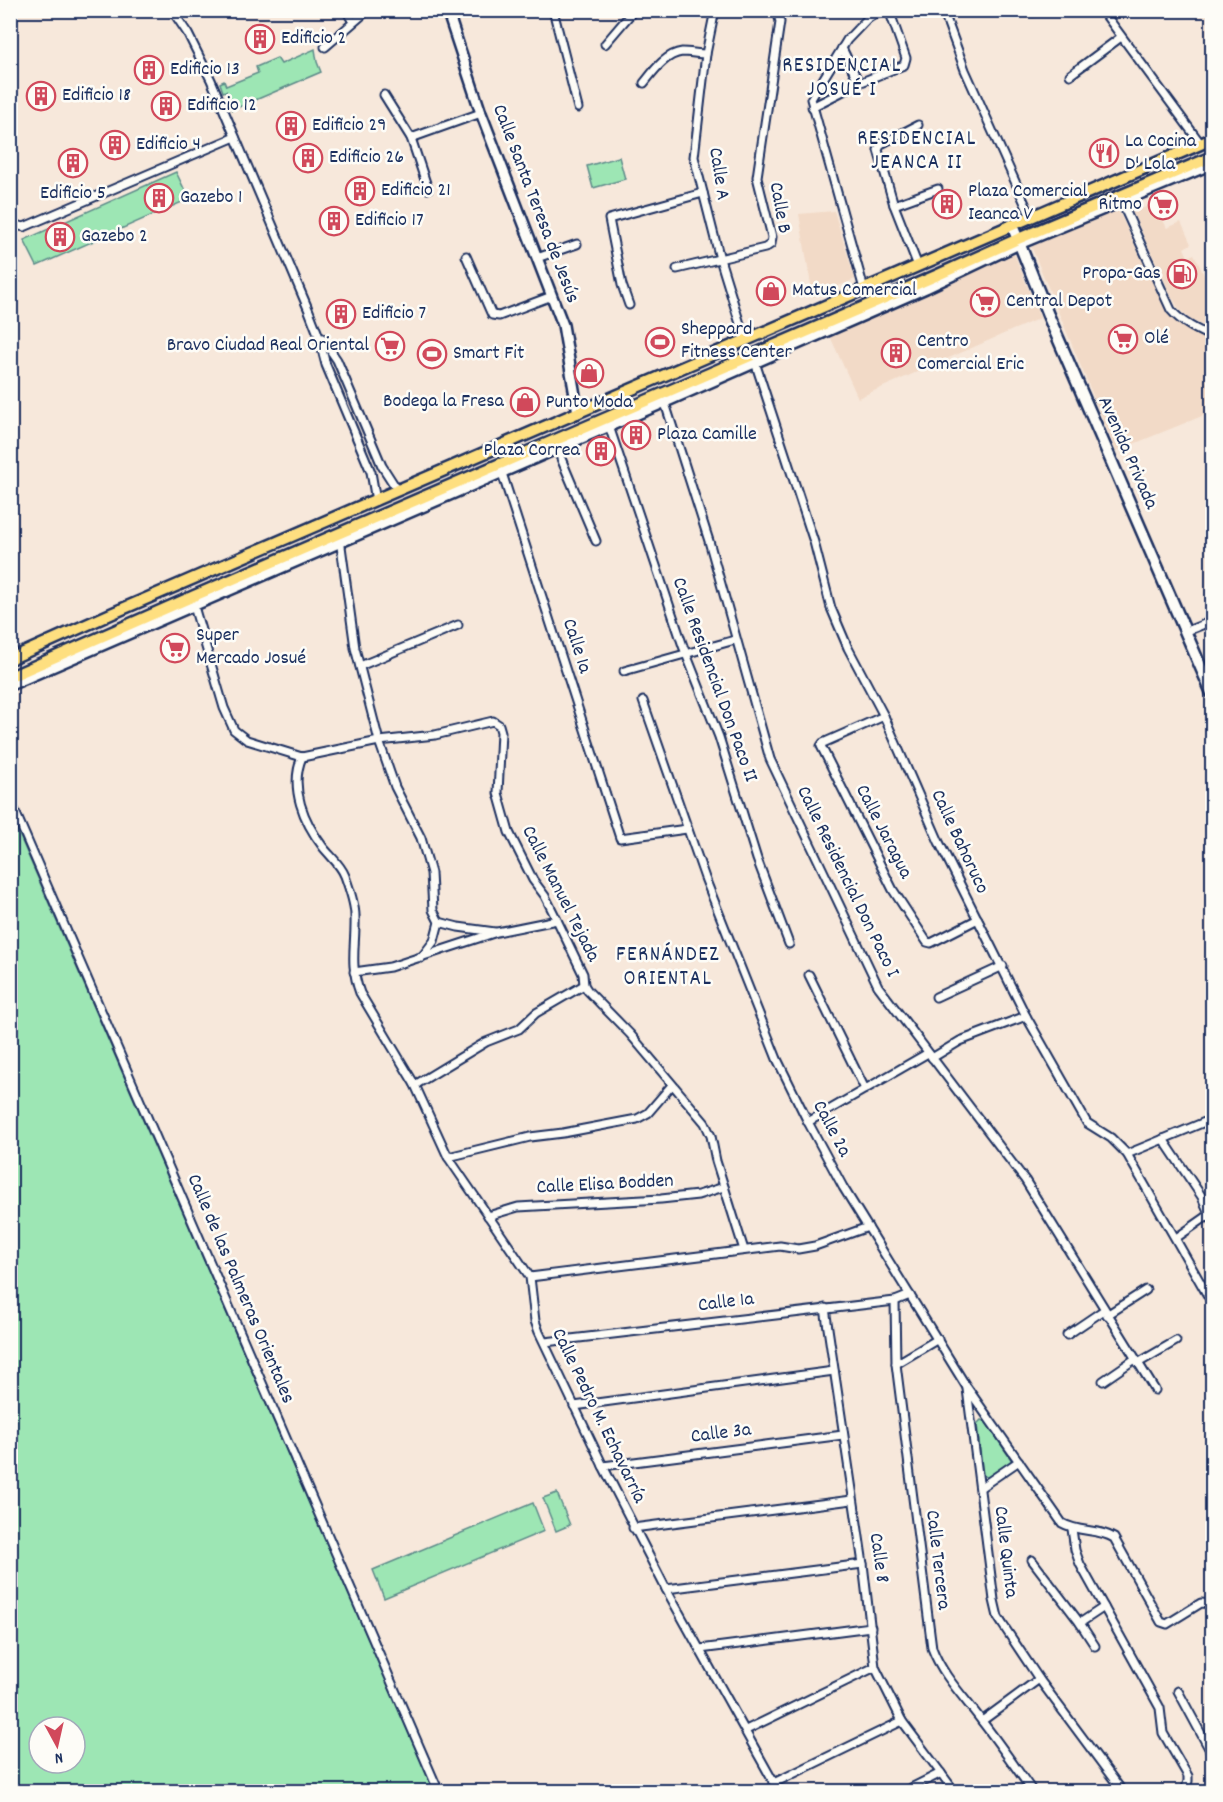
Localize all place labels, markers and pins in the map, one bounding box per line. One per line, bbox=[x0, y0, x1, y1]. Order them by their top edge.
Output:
building icon: Edificio 2 bbox=[244, 23, 276, 55]
place label: Edificio 2 bbox=[281, 25, 346, 53]
building icon: Edificio 13 bbox=[133, 54, 165, 86]
place label: Edificio 13 bbox=[170, 56, 240, 84]
building icon: Edificio 18 bbox=[25, 80, 57, 112]
place label: Edificio 18 bbox=[62, 82, 131, 110]
building icon: Edificio 12 bbox=[150, 90, 182, 122]
place label: Edificio 12 bbox=[187, 92, 257, 120]
building icon: Edificio 29 bbox=[275, 110, 307, 142]
place label: Edificio 29 bbox=[312, 112, 386, 140]
place label: La Cocina D' Lola bbox=[1125, 128, 1197, 179]
building icon: Edificio 4 bbox=[99, 129, 131, 161]
place label: Edificio 4 bbox=[136, 131, 201, 159]
restaurant icon: La Cocina D' Lola bbox=[1088, 137, 1120, 169]
building icon: Edificio 26 bbox=[292, 142, 324, 174]
place label: Edificio 26 bbox=[329, 144, 404, 172]
building icon: Edificio 5 bbox=[57, 147, 89, 179]
building icon: Edificio 21 bbox=[344, 175, 376, 207]
place label: Edificio 21 bbox=[381, 177, 451, 205]
place label: Plaza Comercial Ieanca V bbox=[968, 178, 1088, 229]
place label: Edificio 5 bbox=[40, 180, 106, 208]
building icon: Gazebo 1 bbox=[143, 182, 175, 214]
place label: Gazebo 1 bbox=[180, 184, 242, 212]
building icon: Plaza Comercial Ieanca V bbox=[931, 188, 963, 220]
supermarket icon: Ritmo bbox=[1147, 189, 1179, 221]
place label: Ritmo bbox=[1099, 191, 1142, 219]
building icon: Edificio 17 bbox=[318, 205, 350, 237]
place label: Edificio 17 bbox=[355, 207, 424, 235]
building icon: Gazebo 2 bbox=[44, 221, 76, 253]
place label: Gazebo 2 bbox=[81, 223, 148, 251]
fuel station icon: Propa-Gas bbox=[1166, 258, 1198, 290]
place label: Propa-Gas bbox=[1082, 260, 1161, 288]
shop icon: Matus Comercial bbox=[755, 275, 787, 307]
place label: Matus Comercial bbox=[792, 277, 917, 305]
supermarket icon: Central Depot bbox=[969, 286, 1001, 318]
place label: Central Depot bbox=[1006, 288, 1112, 316]
building icon: Edificio 7 bbox=[325, 298, 357, 330]
place label: Edificio 7 bbox=[362, 300, 426, 328]
place label: Sheppard Fitness Center bbox=[681, 316, 793, 367]
supermarket icon: Olé bbox=[1107, 323, 1139, 355]
place label: Olé bbox=[1144, 325, 1169, 353]
sports icon: Sheppard Fitness Center bbox=[644, 326, 676, 358]
place label: Centro Comercial Eric bbox=[917, 328, 1024, 379]
supermarket icon: Bravo Ciudad Real Oriental bbox=[374, 330, 406, 362]
place label: Bravo Ciudad Real Oriental bbox=[167, 332, 369, 360]
building icon: Centro Comercial Eric bbox=[880, 337, 912, 369]
sports icon: Smart Fit bbox=[416, 338, 448, 370]
place label: Smart Fit bbox=[453, 340, 524, 368]
shop icon: Punto Moda bbox=[573, 357, 605, 389]
shop icon: Bodega la Fresa bbox=[509, 386, 541, 418]
place label: Bodega la Fresa bbox=[383, 388, 505, 416]
place label: Punto Moda bbox=[545, 389, 633, 417]
building icon: Plaza Camille bbox=[620, 419, 652, 451]
place label: Plaza Camille bbox=[657, 421, 757, 449]
building icon: Plaza Correa bbox=[585, 435, 617, 467]
place label: Plaza Correa bbox=[483, 437, 581, 465]
place label: Super Mercado Josué bbox=[196, 622, 306, 673]
supermarket icon: Super Mercado Josué bbox=[159, 632, 191, 664]

